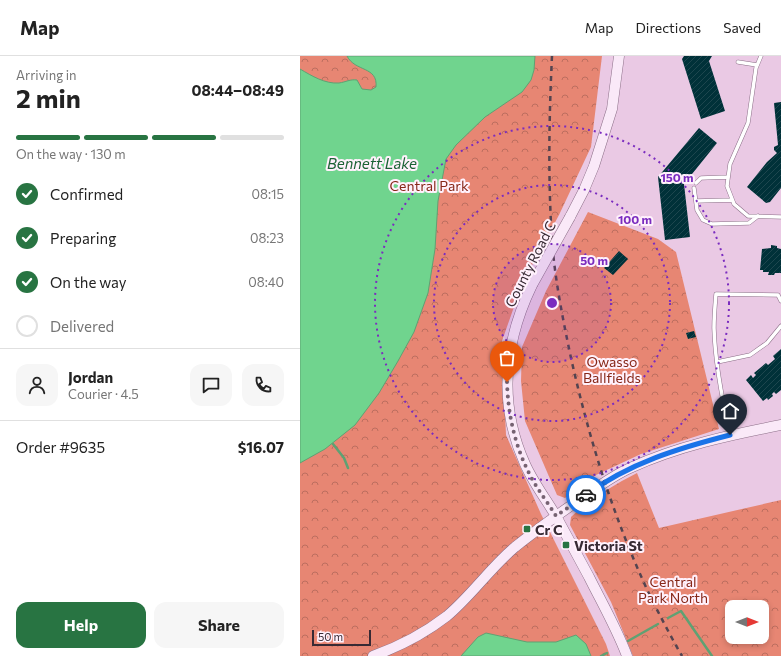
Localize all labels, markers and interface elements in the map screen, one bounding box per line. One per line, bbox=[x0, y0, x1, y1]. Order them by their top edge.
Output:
text: Map bbox=[20, 16, 59, 39]
text: Map bbox=[585, 19, 614, 36]
text: Directions bbox=[636, 19, 701, 36]
text: Saved bbox=[723, 19, 761, 36]
text: Arriving in bbox=[16, 67, 76, 83]
text: 08:44–08:49 bbox=[192, 81, 284, 99]
text: 2 min bbox=[16, 82, 81, 113]
text: On the way · 130 m bbox=[16, 146, 126, 162]
water label: Bennett Lake bbox=[327, 154, 417, 172]
text: 150 m bbox=[660, 170, 694, 184]
park label: Central Park bbox=[389, 177, 469, 194]
icon: check bbox=[16, 183, 38, 205]
text: Confirmed bbox=[50, 185, 123, 203]
text: 08:15 bbox=[252, 186, 284, 202]
text: 100 m bbox=[618, 212, 652, 226]
street label: County Road C bbox=[501, 218, 559, 310]
icon: check bbox=[16, 227, 38, 249]
text: Preparing bbox=[50, 229, 116, 247]
text: 08:23 bbox=[250, 230, 284, 246]
text: 50 m bbox=[580, 253, 608, 267]
icon: check bbox=[16, 271, 38, 293]
text: On the way bbox=[50, 273, 127, 291]
text: 08:40 bbox=[248, 274, 284, 290]
centre of rings bbox=[545, 296, 559, 310]
text: Delivered bbox=[50, 317, 114, 335]
pin bbox=[490, 341, 524, 382]
icon: bag bbox=[496, 347, 518, 369]
park label: Owasso Ballfields bbox=[583, 353, 641, 386]
button: person bbox=[16, 364, 58, 406]
button: chat bbox=[190, 364, 232, 406]
button: phone bbox=[242, 364, 284, 406]
text: Jordan bbox=[68, 368, 113, 386]
text: Courier · 4.5 bbox=[68, 386, 139, 402]
pin bbox=[713, 394, 747, 435]
icon: home bbox=[719, 400, 741, 422]
text: Order #9635 bbox=[16, 438, 105, 456]
text: $16.07 bbox=[238, 438, 284, 456]
courier bbox=[566, 475, 606, 515]
icon: car bbox=[575, 484, 597, 506]
place label: Cr C bbox=[535, 521, 563, 538]
marker: Cr C bbox=[522, 524, 532, 534]
place label: Victoria St bbox=[574, 537, 643, 554]
marker: Victoria St bbox=[561, 540, 571, 550]
park label: Central Park North bbox=[638, 573, 708, 606]
north arrow bbox=[725, 600, 769, 644]
map controls bbox=[725, 600, 769, 644]
button: Help bbox=[16, 602, 146, 648]
button: Share bbox=[154, 602, 284, 648]
scale bar bbox=[312, 628, 371, 647]
text: 50 m bbox=[318, 630, 343, 643]

